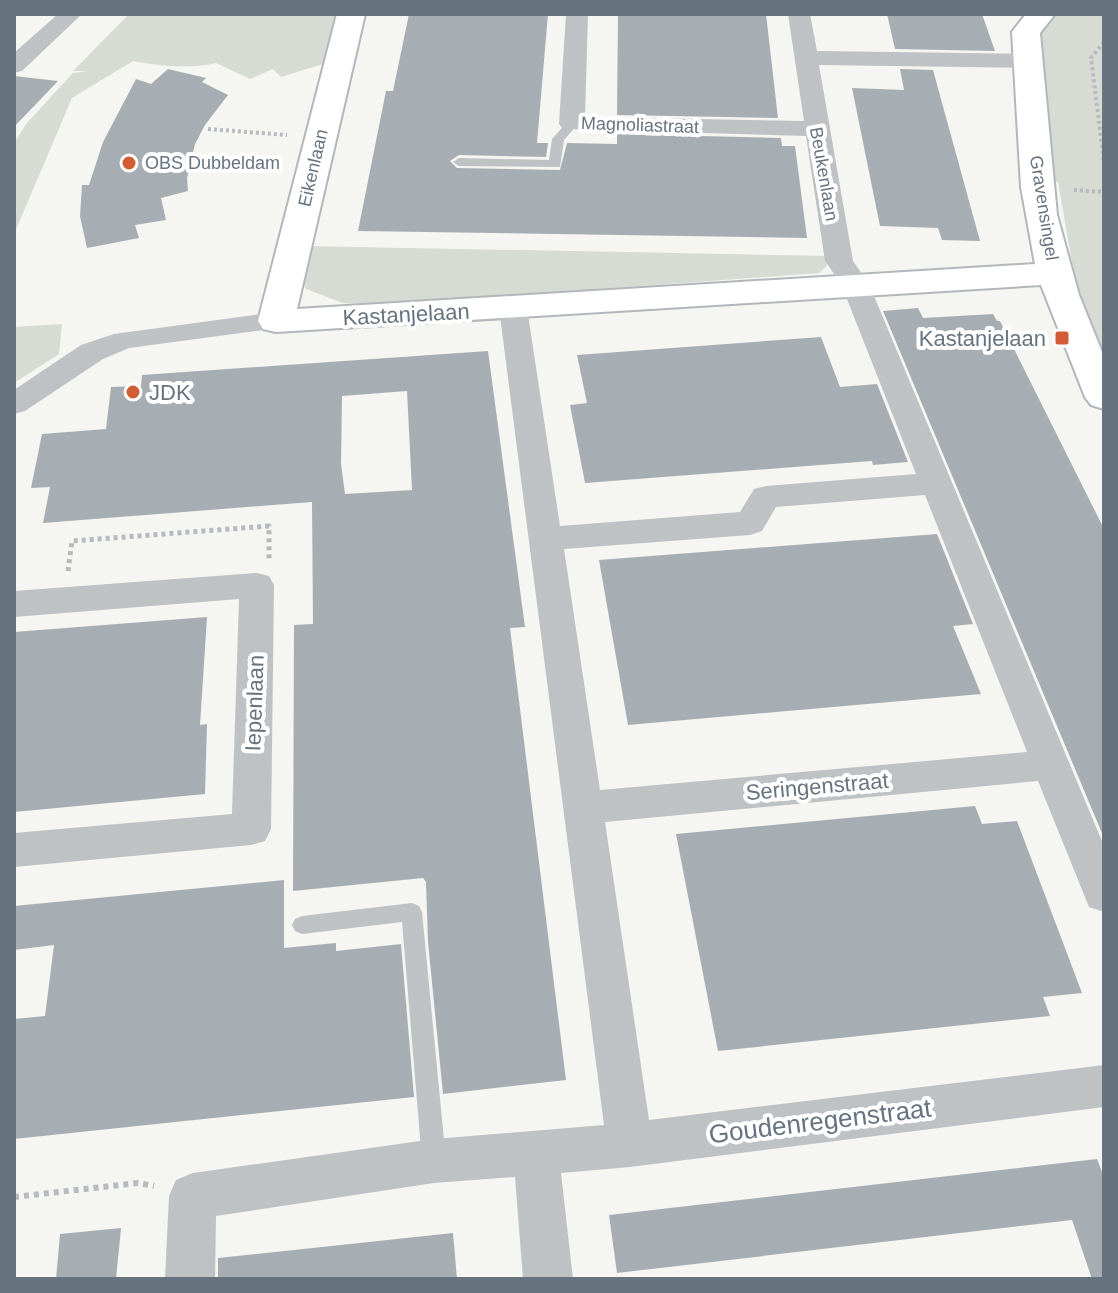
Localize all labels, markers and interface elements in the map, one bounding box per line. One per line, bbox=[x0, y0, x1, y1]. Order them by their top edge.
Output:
street label: Magnoliastraat bbox=[581, 113, 699, 137]
street label: Beukenlaan bbox=[806, 125, 842, 223]
street label: Eikenlaan bbox=[294, 127, 332, 209]
place label: OBS Dubbeldam bbox=[145, 153, 280, 173]
marker: OBS Dubbeldam bbox=[120, 154, 138, 172]
street label: Gravensingel bbox=[1026, 154, 1062, 262]
street label: Kastanjelaan bbox=[342, 299, 470, 330]
place label: Kastanjelaan bbox=[919, 326, 1046, 351]
marker: Kastanjelaan bbox=[1053, 329, 1071, 347]
place label: JDK bbox=[149, 380, 191, 405]
marker: JDK bbox=[124, 383, 142, 401]
street label: Iepenlaan bbox=[240, 654, 269, 752]
street label: Seringenstraat bbox=[745, 768, 889, 805]
street label: Goudenregenstraat bbox=[707, 1092, 934, 1150]

